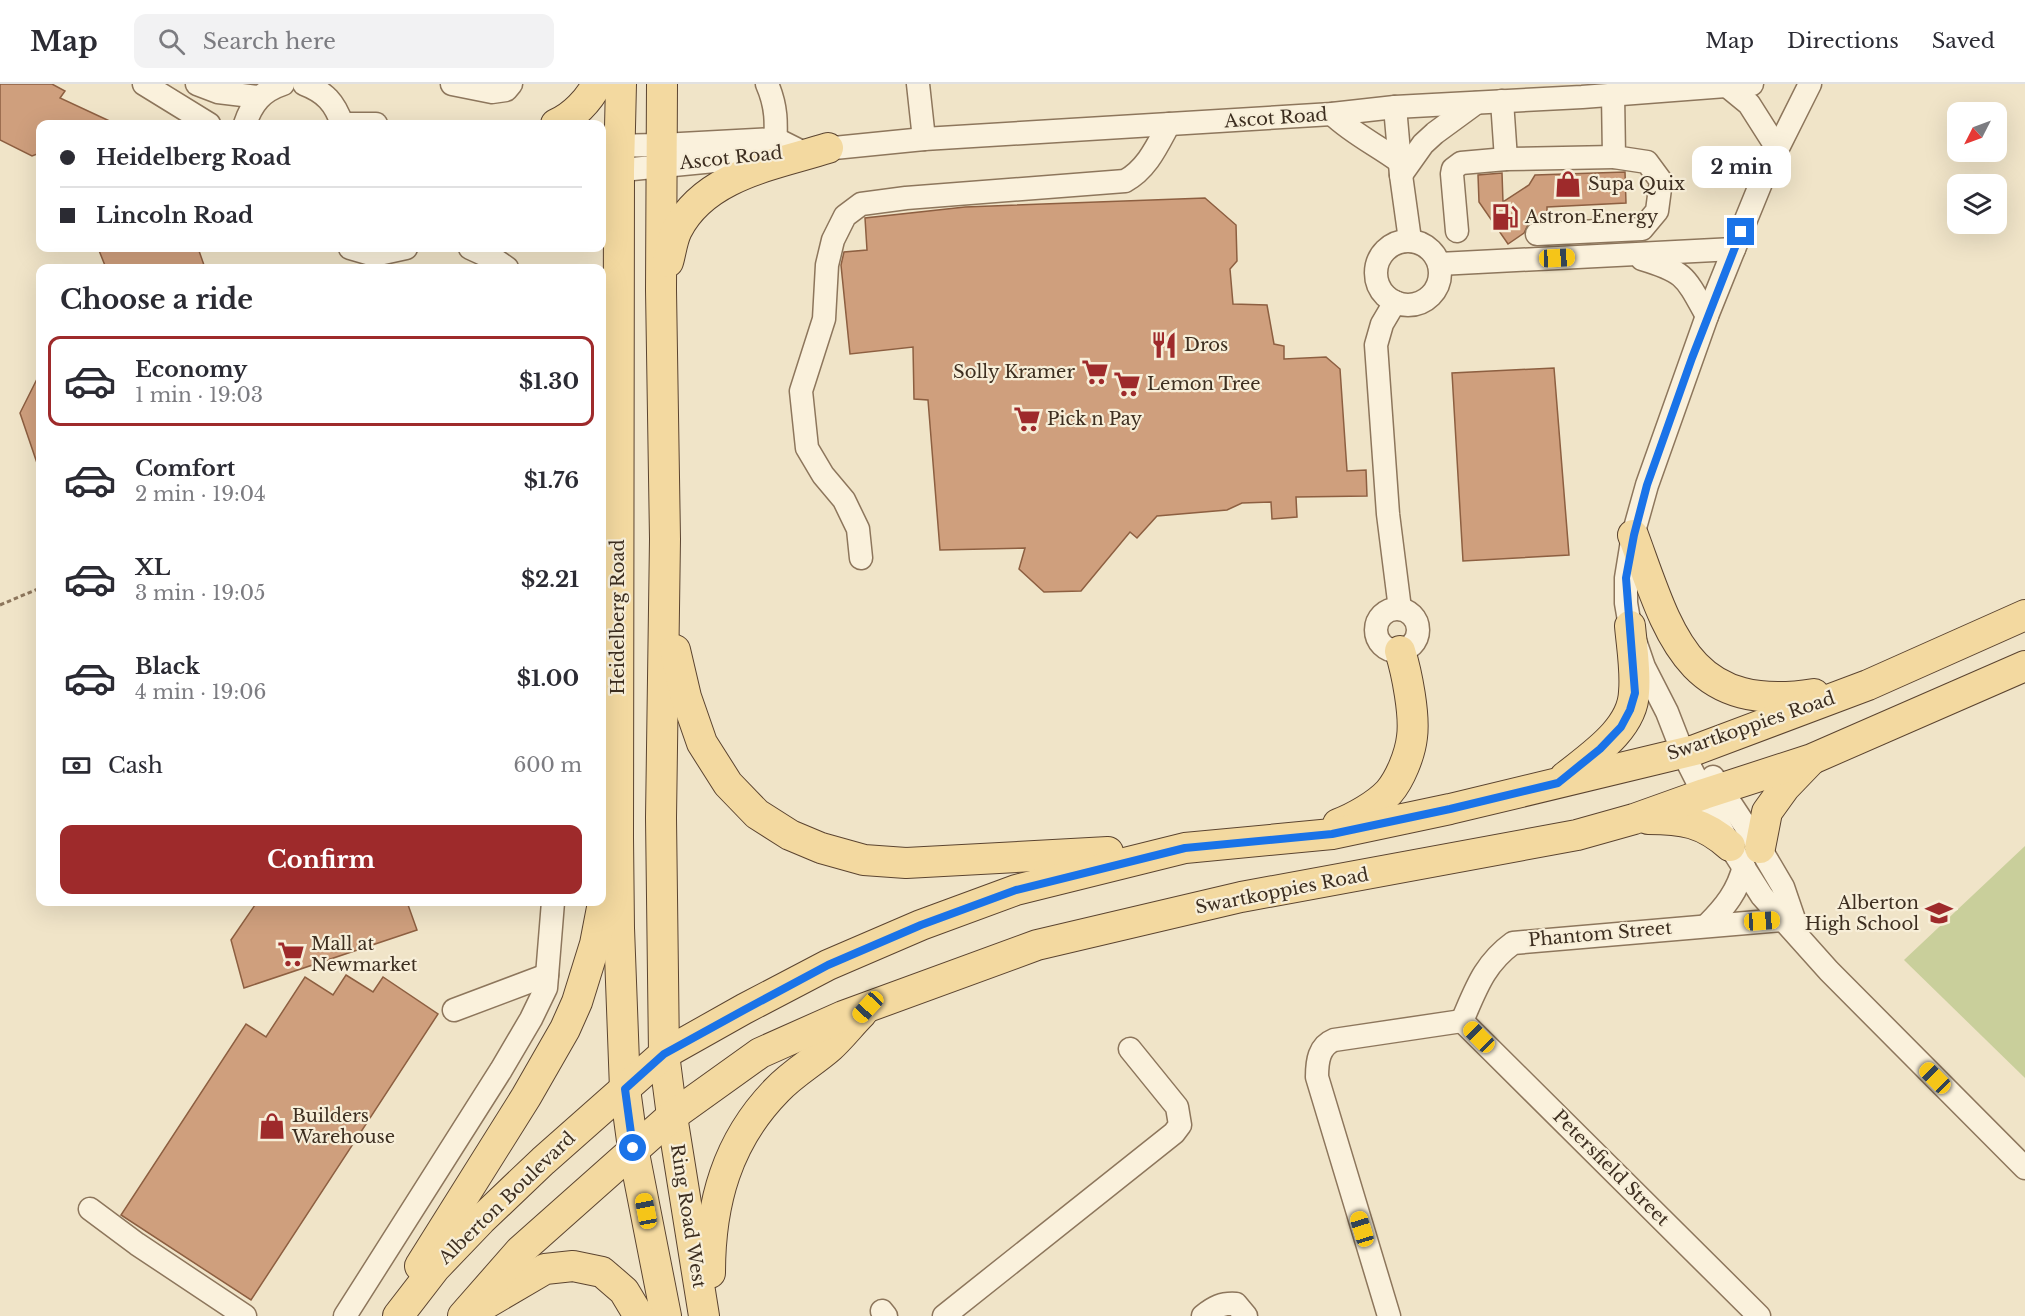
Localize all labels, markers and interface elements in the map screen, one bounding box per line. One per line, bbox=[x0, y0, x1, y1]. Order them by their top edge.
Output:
search box bbox=[134, 14, 554, 68]
text: Map bbox=[30, 24, 98, 59]
icon: search bbox=[155, 25, 188, 58]
text: Search here bbox=[203, 28, 336, 55]
text: Map bbox=[1705, 28, 1754, 54]
text: Directions bbox=[1787, 28, 1899, 54]
text: Saved bbox=[1932, 28, 1995, 54]
north arrow bbox=[1947, 102, 2007, 162]
map controls bbox=[1947, 102, 2007, 234]
street label: Ascot Road bbox=[1223, 103, 1328, 133]
street label: Ascot Road bbox=[677, 142, 784, 174]
text: Heidelberg Road bbox=[96, 144, 291, 171]
callout: 2 min bbox=[1692, 145, 1790, 187]
text: 2 min bbox=[1710, 155, 1773, 179]
shop icon: Supa Quix bbox=[1553, 169, 1583, 199]
place label: Supa Quix bbox=[1588, 173, 1685, 195]
button: layers bbox=[1947, 174, 2007, 234]
text: Lincoln Road bbox=[96, 202, 253, 229]
fuel station icon: Astron Energy bbox=[1490, 202, 1520, 232]
place label: Astron Energy bbox=[1524, 206, 1659, 228]
route end bbox=[1727, 218, 1754, 245]
car bbox=[1539, 248, 1575, 268]
text: Choose a ride bbox=[60, 283, 253, 316]
restaurant icon: Dros bbox=[1149, 330, 1179, 360]
place label: Dros bbox=[1184, 334, 1228, 356]
icon: car bbox=[63, 354, 117, 408]
text: Economy bbox=[135, 356, 247, 383]
supermarket icon: Solly Kramer bbox=[1080, 357, 1110, 387]
place label: Solly Kramer bbox=[953, 361, 1075, 383]
text: $1.30 bbox=[519, 368, 579, 395]
supermarket icon: Lemon Tree bbox=[1112, 369, 1142, 399]
place label: Lemon Tree bbox=[1147, 373, 1261, 395]
text: 1 min · 19:03 bbox=[135, 383, 263, 407]
supermarket icon: Pick n Pay bbox=[1012, 404, 1042, 434]
place label: Pick n Pay bbox=[1047, 408, 1142, 430]
icon: car bbox=[63, 453, 117, 507]
text: Comfort bbox=[135, 455, 235, 482]
text: $1.76 bbox=[524, 467, 579, 494]
text: 2 min · 19:04 bbox=[135, 482, 266, 506]
street label: Heidelberg Road bbox=[607, 539, 629, 695]
icon: car bbox=[63, 552, 117, 606]
text: XL bbox=[135, 554, 170, 581]
text: $2.21 bbox=[521, 566, 579, 593]
text: 3 min · 19:05 bbox=[135, 581, 265, 605]
icon: car bbox=[63, 651, 117, 705]
text: Black bbox=[135, 653, 200, 680]
text: $1.00 bbox=[517, 665, 579, 692]
text: 4 min · 19:06 bbox=[135, 680, 266, 704]
street label: Swartkoppies Road bbox=[1664, 687, 1838, 765]
icon: cash bbox=[60, 749, 93, 782]
text: Cash bbox=[108, 752, 163, 779]
text: 600 m bbox=[513, 753, 582, 777]
button: Confirm bbox=[60, 825, 582, 894]
street label: Swartkoppies Road bbox=[1193, 863, 1371, 919]
place label: Alberton High School bbox=[1805, 892, 1919, 935]
school or university icon: Alberton High School bbox=[1924, 898, 1954, 928]
car bbox=[1743, 911, 1781, 931]
street label: Phantom Street bbox=[1527, 917, 1673, 951]
place label: Mall at Newmarket bbox=[311, 933, 418, 976]
supermarket icon: Mall at Newmarket bbox=[276, 939, 306, 969]
car bbox=[849, 988, 887, 1026]
car bbox=[1460, 1018, 1498, 1056]
car bbox=[1916, 1059, 1954, 1097]
place label: Builders Warehouse bbox=[291, 1105, 395, 1148]
street label: Petersfield Street bbox=[1548, 1105, 1674, 1231]
shop icon: Builders Warehouse bbox=[257, 1111, 287, 1141]
street label: Alberton Boulevard bbox=[433, 1127, 580, 1270]
route start bbox=[619, 1134, 646, 1161]
street label: Ring Road West bbox=[666, 1142, 710, 1290]
car bbox=[634, 1192, 658, 1230]
car bbox=[1348, 1209, 1376, 1249]

